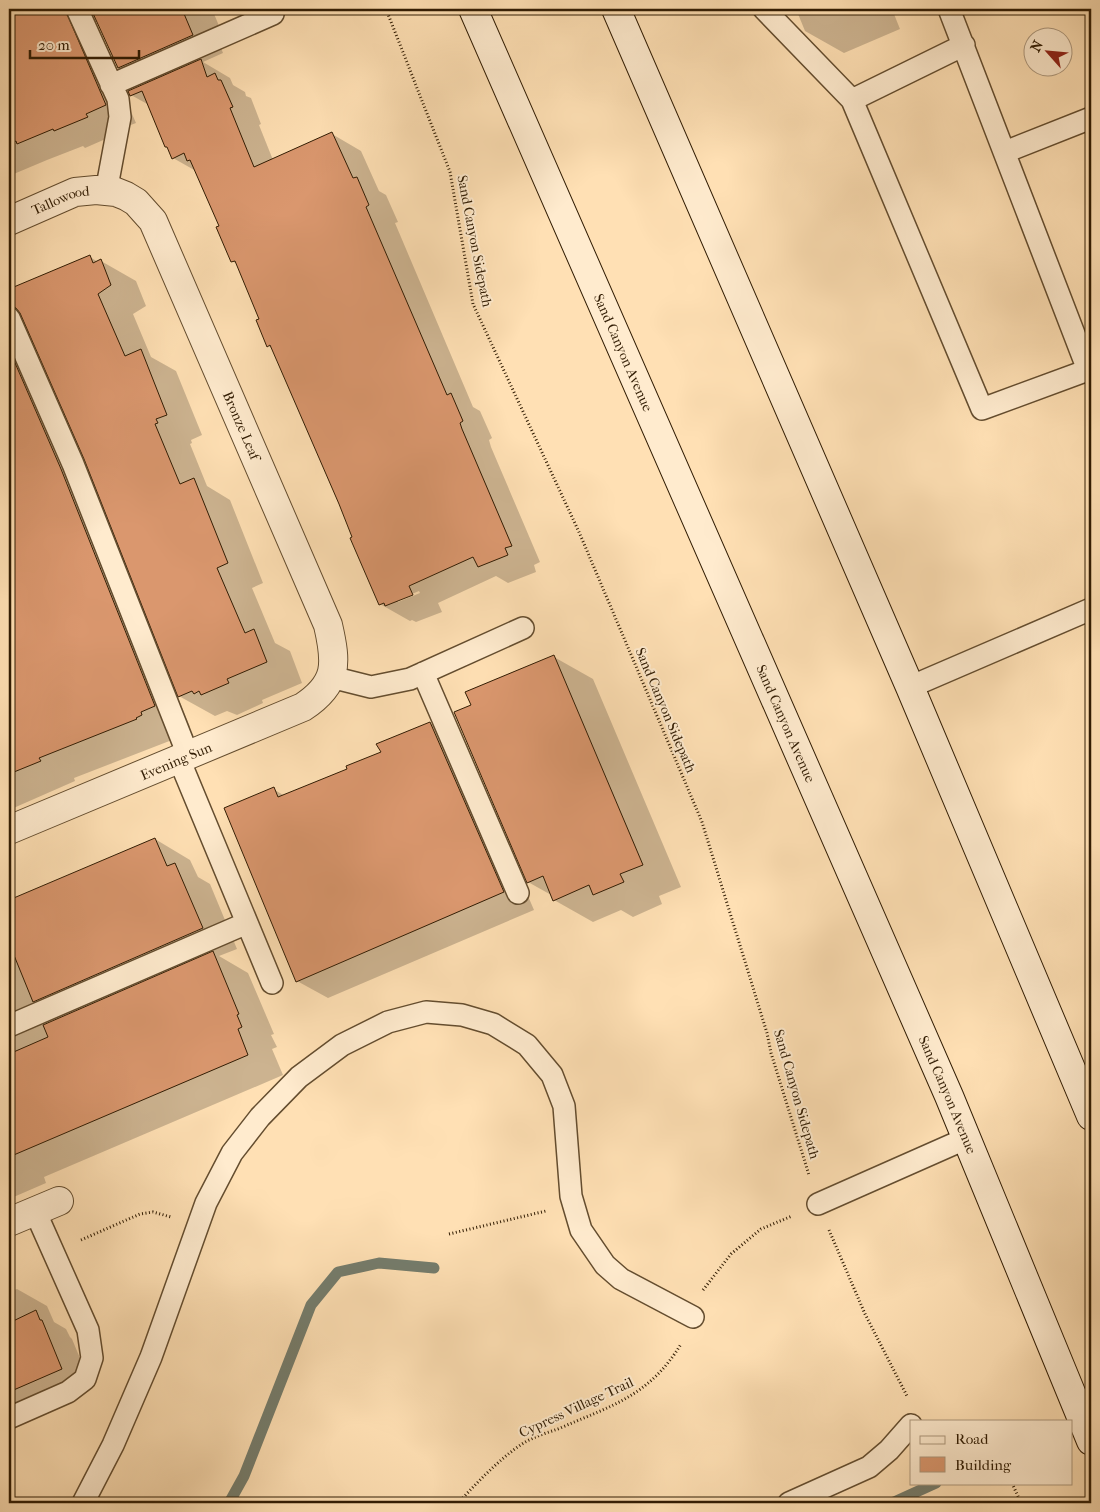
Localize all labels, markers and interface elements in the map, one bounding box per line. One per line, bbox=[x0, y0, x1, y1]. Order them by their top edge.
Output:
scale bar bbox=[30, 28, 139, 60]
north arrow bbox=[1022, 28, 1072, 78]
text: 20 m bbox=[38, 36, 70, 54]
text: N bbox=[1027, 37, 1047, 55]
street label: Sand Canyon Sidepath bbox=[453, 174, 496, 309]
street label: Tallowood bbox=[29, 183, 91, 219]
street label: Sand Canyon Avenue bbox=[590, 291, 656, 414]
street label: Bronze Leaf bbox=[219, 389, 265, 466]
street label: Sand Canyon Sidepath bbox=[632, 645, 700, 775]
street label: Sand Canyon Avenue bbox=[752, 662, 819, 785]
street label: Evening Sun bbox=[138, 739, 215, 784]
street label: Sand Canyon Sidepath bbox=[770, 1027, 823, 1161]
street label: Sand Canyon Avenue bbox=[915, 1033, 980, 1157]
street label: Cypress Village Trail bbox=[516, 1373, 636, 1441]
legend bbox=[910, 1420, 1072, 1484]
text: Road bbox=[955, 1430, 989, 1448]
text: Building bbox=[955, 1456, 1012, 1474]

